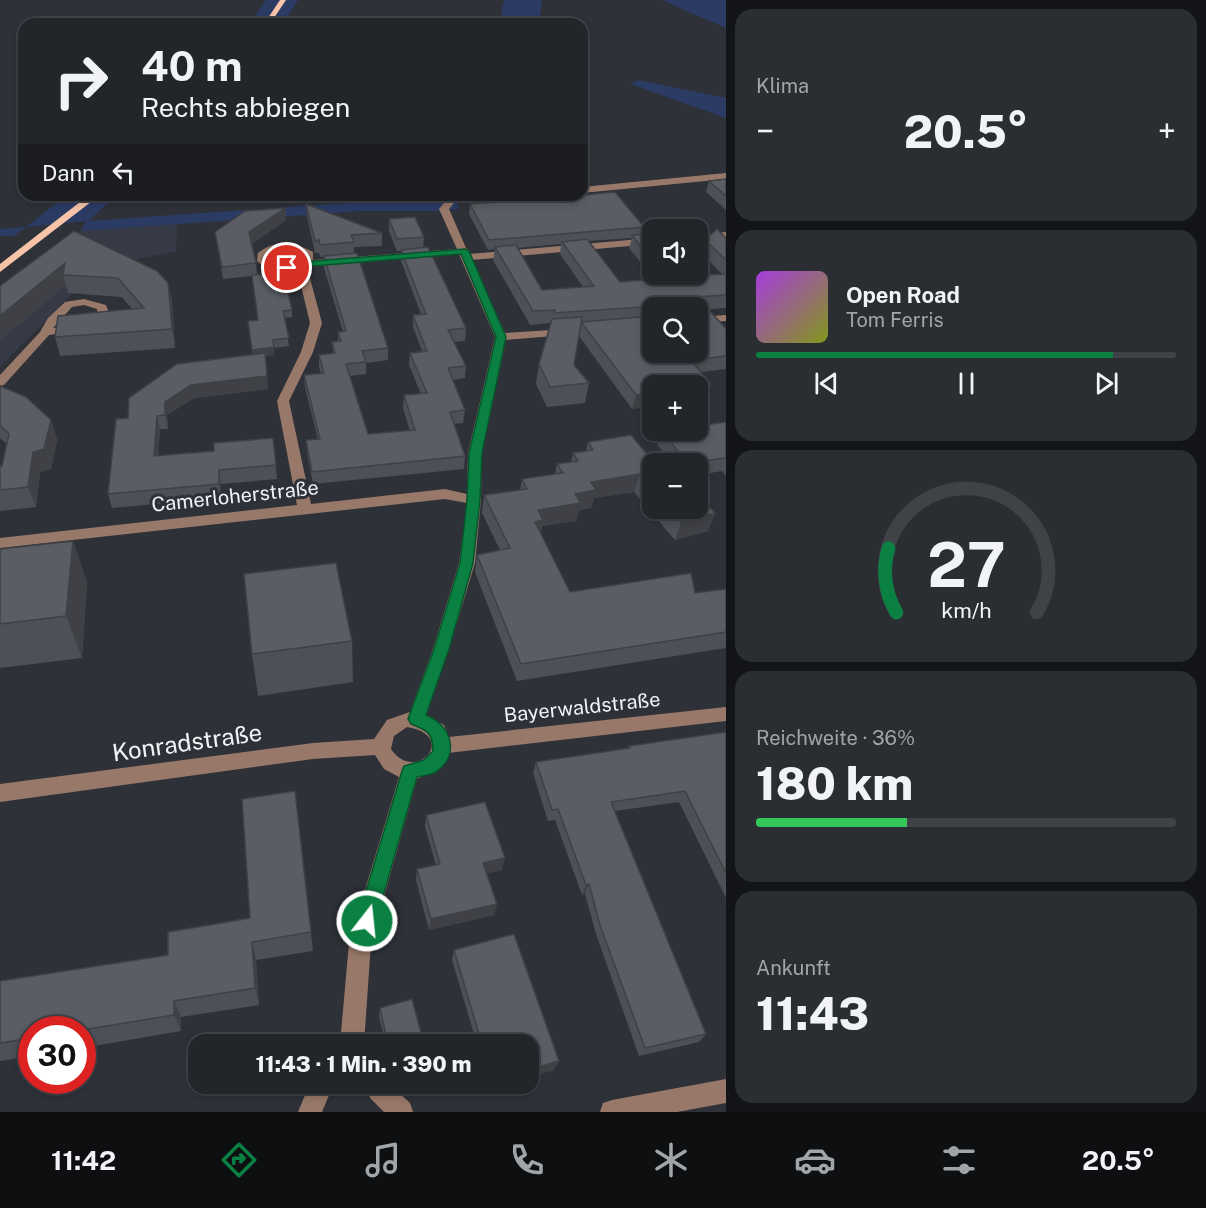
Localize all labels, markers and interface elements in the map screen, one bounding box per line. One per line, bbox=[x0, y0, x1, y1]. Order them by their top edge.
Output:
text: 40 m bbox=[141, 41, 243, 90]
icon: right bbox=[42, 42, 120, 120]
text: Klima bbox=[756, 74, 809, 98]
text: Rechts abbiegen bbox=[141, 91, 350, 123]
text: 20.5° bbox=[904, 105, 1028, 158]
text: − bbox=[756, 112, 774, 150]
text: + bbox=[1158, 112, 1176, 150]
icon: left bbox=[107, 156, 140, 189]
text: Dann bbox=[42, 160, 95, 186]
map controls bbox=[642, 219, 708, 519]
button: sound bbox=[642, 219, 708, 285]
pin bbox=[261, 242, 312, 293]
icon: arrive bbox=[270, 251, 303, 284]
text: Open Road bbox=[846, 282, 960, 308]
button: search bbox=[642, 297, 708, 363]
text: Tom Ferris bbox=[846, 308, 944, 332]
icon: previous bbox=[810, 367, 843, 400]
icon: pause bbox=[950, 367, 983, 400]
icon: next bbox=[1090, 367, 1123, 400]
button: + bbox=[642, 375, 708, 441]
button: − bbox=[642, 453, 708, 519]
street label: Camerloherstraße bbox=[150, 475, 320, 517]
text: 27 bbox=[927, 528, 1005, 601]
text: km/h bbox=[941, 598, 991, 623]
street label: Bayerwaldstraße bbox=[503, 687, 661, 727]
street label: Konradstraße bbox=[110, 718, 264, 766]
text: Reichweite · 36% bbox=[756, 726, 915, 750]
text: 180 km bbox=[756, 757, 913, 810]
position arrow bbox=[335, 889, 399, 953]
text: Ankunft bbox=[756, 956, 831, 980]
text: 11:43 bbox=[756, 987, 869, 1040]
speed limit sign: 30 bbox=[18, 1016, 96, 1094]
text: 11:43 · 1 Min. · 390 m bbox=[255, 1051, 472, 1077]
icon: directions bbox=[218, 1139, 260, 1181]
icon: music bbox=[362, 1139, 404, 1181]
icon: phone bbox=[506, 1139, 548, 1181]
icon: climate bbox=[650, 1139, 692, 1181]
icon: car bbox=[794, 1139, 836, 1181]
icon: filters bbox=[938, 1139, 980, 1181]
text: 11:42 bbox=[51, 1144, 116, 1176]
text: 20.5° bbox=[1082, 1144, 1155, 1176]

